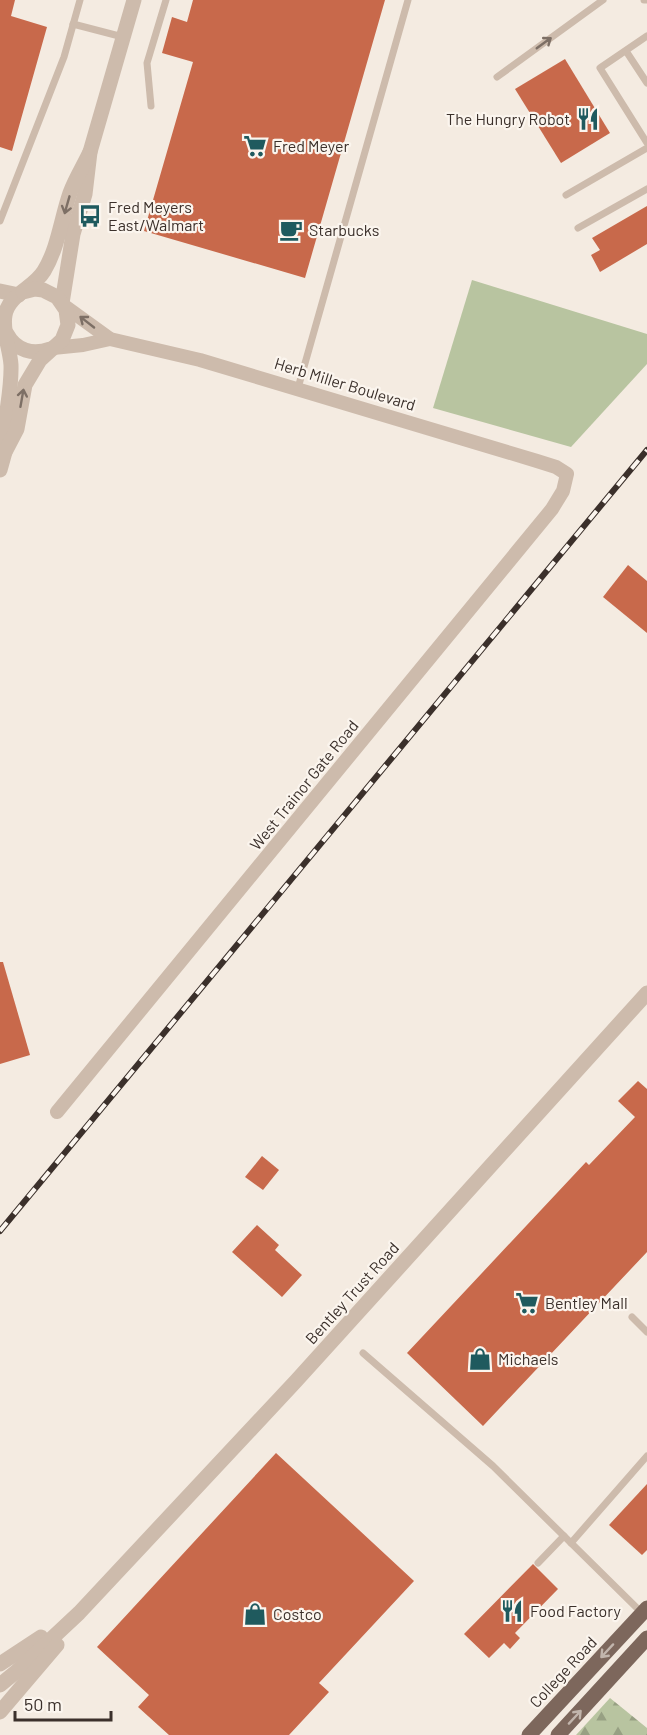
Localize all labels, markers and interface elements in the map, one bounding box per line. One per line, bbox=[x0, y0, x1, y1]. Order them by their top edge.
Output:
one-way arrow bbox=[535, 37, 551, 49]
restaurant icon: The Hungry Robot bbox=[575, 106, 601, 132]
place label: The Hungry Robot bbox=[446, 109, 570, 128]
supermarket icon: Fred Meyer bbox=[242, 133, 268, 159]
place label: Fred Meyer bbox=[273, 136, 349, 155]
one-way arrow bbox=[61, 195, 72, 214]
place label: Fred Meyers East/Walmart bbox=[108, 197, 204, 234]
bus stop icon: Fred Meyers East/Walmart bbox=[77, 203, 103, 229]
cafe icon: Starbucks bbox=[278, 217, 304, 243]
place label: Starbucks bbox=[309, 220, 379, 239]
one-way arrow bbox=[79, 315, 95, 328]
street label: Herb Miller Boulevard bbox=[272, 353, 418, 414]
one-way arrow bbox=[17, 389, 28, 408]
street label: West Trainor Gate Road bbox=[245, 716, 362, 853]
street label: Bentley Trust Road bbox=[301, 1238, 402, 1347]
supermarket icon: Bentley Mall bbox=[514, 1290, 540, 1316]
place label: Bentley Mall bbox=[545, 1293, 628, 1312]
shop icon: Michaels bbox=[467, 1346, 493, 1372]
place label: Michaels bbox=[498, 1349, 559, 1368]
restaurant icon: Food Factory bbox=[499, 1598, 525, 1624]
shop icon: Costco bbox=[242, 1601, 268, 1627]
place label: Food Factory bbox=[530, 1601, 621, 1620]
place label: Costco bbox=[273, 1604, 322, 1623]
street label: College Road bbox=[525, 1632, 600, 1711]
one-way arrow bbox=[600, 1643, 614, 1658]
scale bar bbox=[15, 1684, 111, 1722]
text: 50 m bbox=[24, 1693, 62, 1715]
one-way arrow bbox=[568, 1709, 582, 1724]

